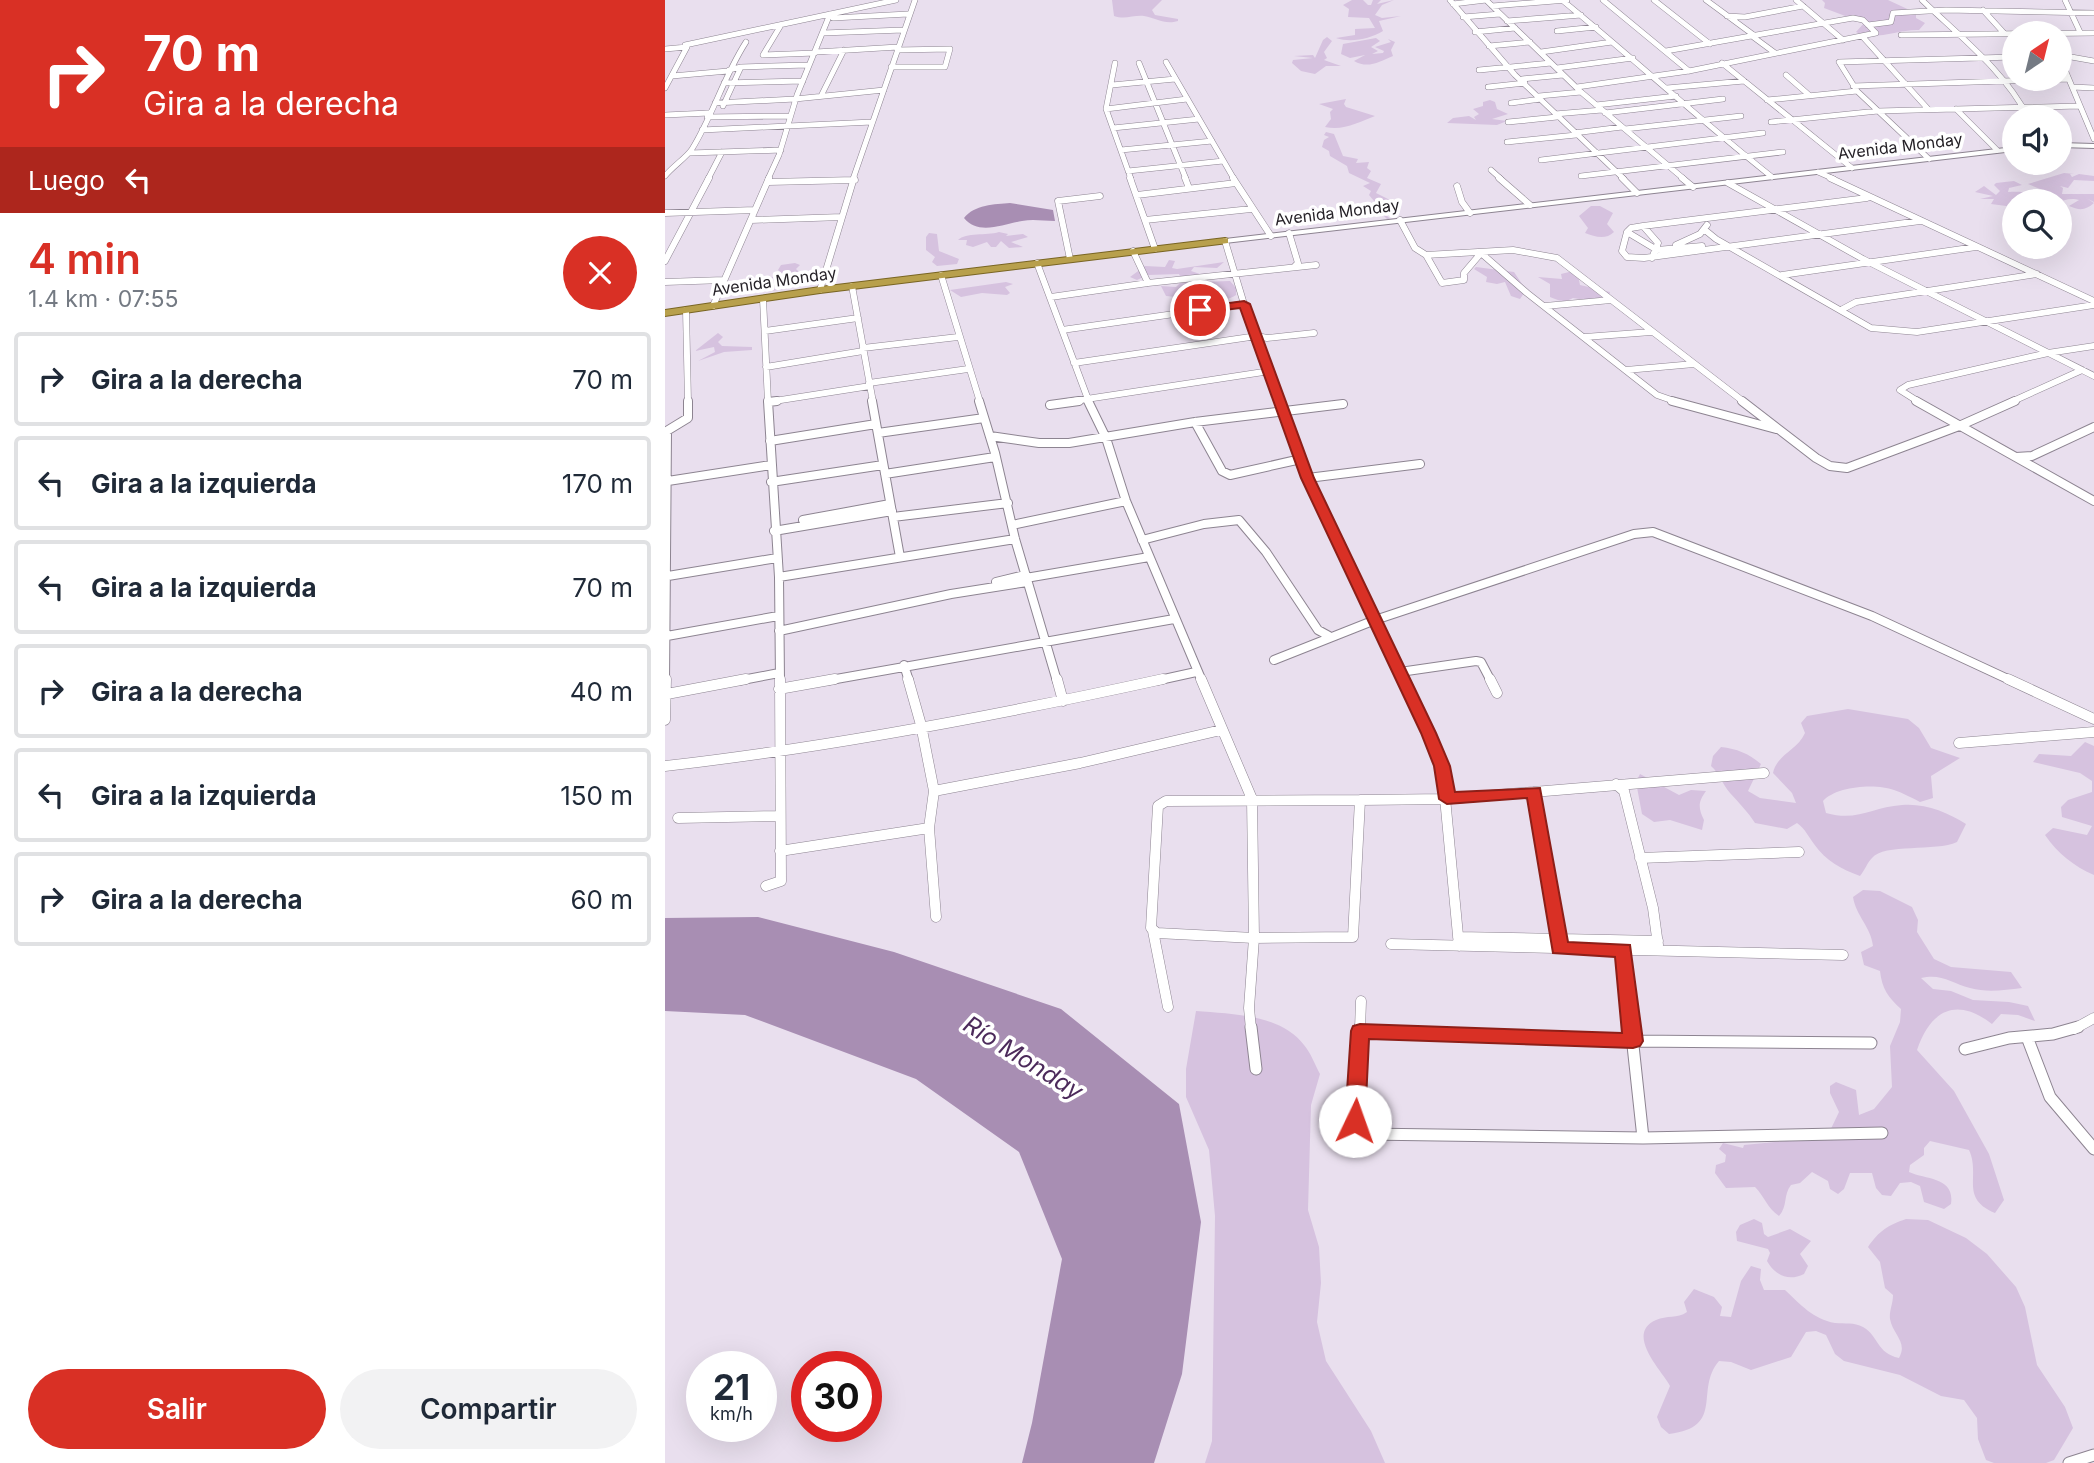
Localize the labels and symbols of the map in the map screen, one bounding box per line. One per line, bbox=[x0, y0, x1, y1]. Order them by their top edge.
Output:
north arrow bbox=[2002, 21, 2072, 91]
street label: Avenida Monday bbox=[1836, 128, 1964, 164]
street label: Avenida Monday bbox=[1273, 194, 1401, 230]
street label: Avenida Monday bbox=[710, 262, 838, 300]
pin bbox=[1170, 280, 1230, 340]
water label: Río Monday bbox=[958, 1009, 1089, 1106]
position arrow bbox=[1318, 1084, 1392, 1158]
speed limit sign: 30 bbox=[791, 1351, 882, 1442]

